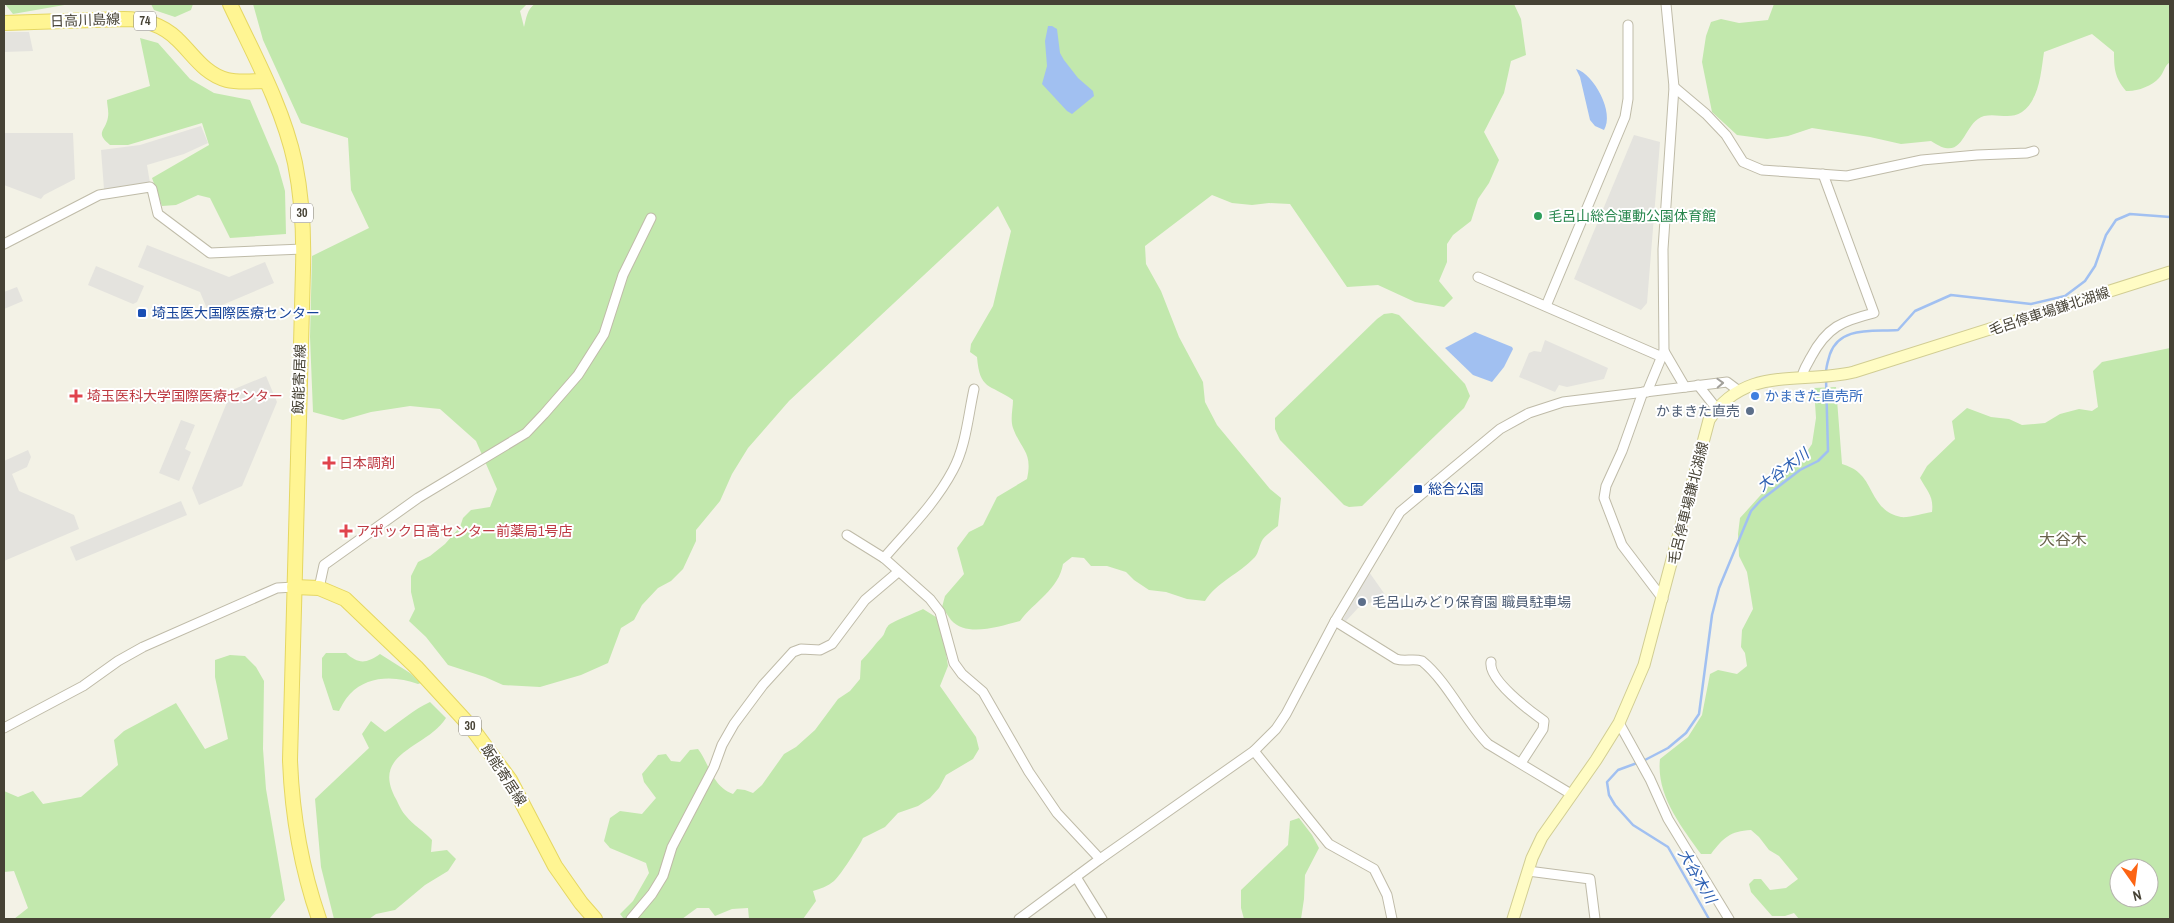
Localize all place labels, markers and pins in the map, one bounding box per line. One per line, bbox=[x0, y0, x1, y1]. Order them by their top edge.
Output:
place label: 毛呂山総合運動公園体育館 bbox=[1548, 207, 1716, 225]
marker: 毛呂山総合運動公園体育館 bbox=[1532, 210, 1544, 222]
place label: 埼玉医大国際医療センター bbox=[152, 304, 320, 322]
marker: 埼玉医大国際医療センター bbox=[136, 307, 148, 319]
place label: 埼玉医科大学国際医療センター bbox=[87, 387, 283, 405]
place label: かまきた直売所 bbox=[1765, 387, 1863, 405]
marker: 埼玉医科大学国際医療センター bbox=[69, 389, 83, 403]
marker: かまきた直売所 bbox=[1749, 390, 1761, 402]
place label: かまきた直売 bbox=[1656, 402, 1740, 420]
marker: かまきた直売 bbox=[1744, 405, 1756, 417]
place label: 日本調剤 bbox=[339, 454, 395, 472]
marker: 日本調剤 bbox=[323, 457, 335, 469]
place label: 総合公園 bbox=[1428, 480, 1484, 498]
marker: 総合公園 bbox=[1412, 483, 1424, 495]
place label: アポック日高センター前薬局1号店 bbox=[356, 522, 572, 540]
marker: アポック日高センター前薬局1号店 bbox=[340, 525, 352, 537]
place label: 毛呂山みどり保育園 職員駐車場 bbox=[1372, 593, 1571, 611]
marker: 毛呂山みどり保育園 職員駐車場 bbox=[1356, 596, 1368, 608]

